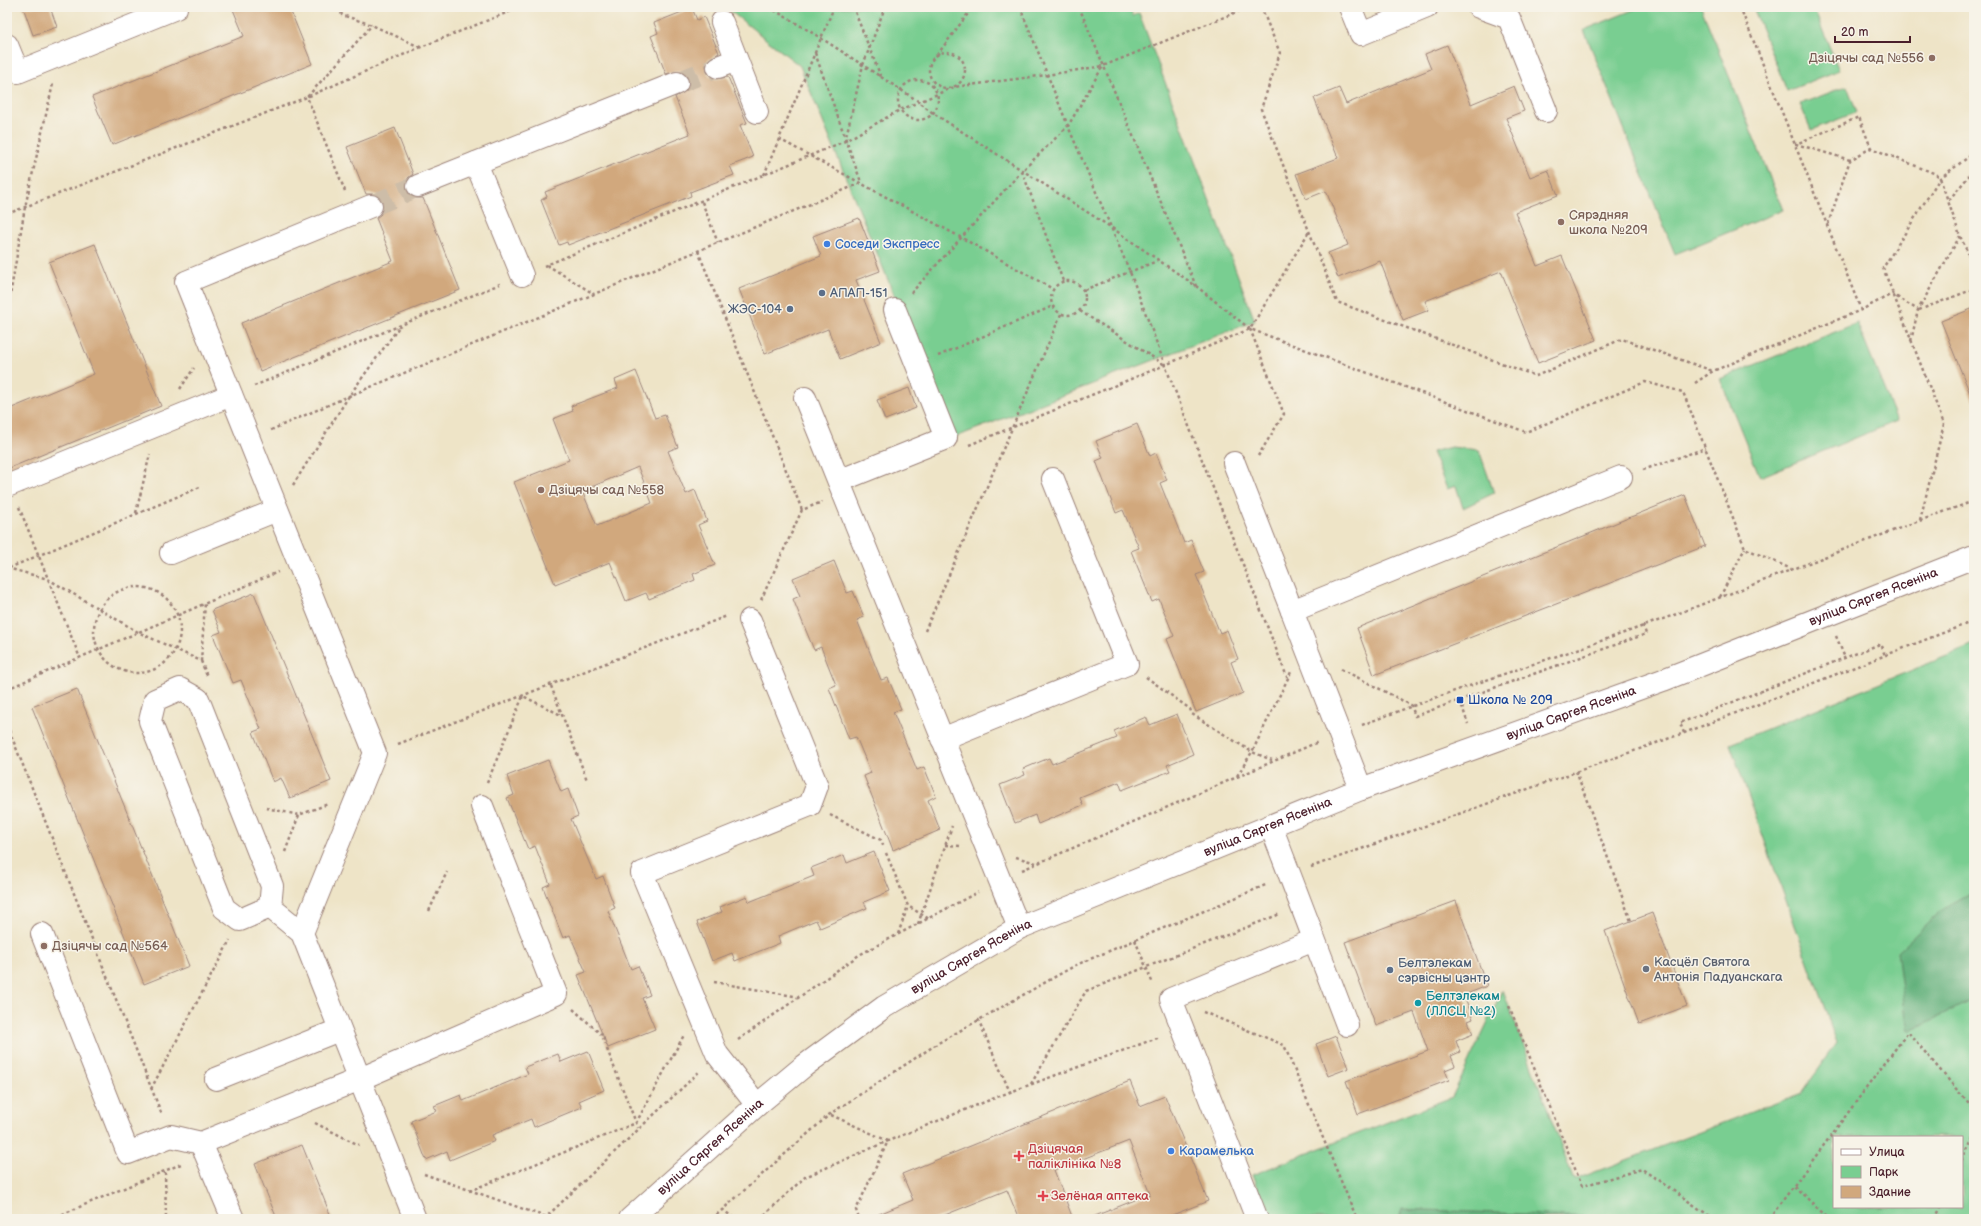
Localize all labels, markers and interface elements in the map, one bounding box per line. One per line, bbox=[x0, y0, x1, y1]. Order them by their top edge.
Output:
scale bar bbox=[1835, 18, 1910, 44]
text: 20 m bbox=[1841, 25, 1868, 40]
place label: Дзіцячы сад №556 bbox=[1809, 50, 1924, 66]
marker: Дзіцячы сад №556 bbox=[1927, 53, 1937, 63]
place label: Сярэдняя школа №209 bbox=[1569, 207, 1648, 238]
marker: Сярэдняя школа №209 bbox=[1556, 217, 1566, 227]
place label: Соседи Экспресс bbox=[835, 236, 940, 252]
marker: Соседи Экспресс bbox=[822, 239, 832, 249]
place label: АПАП-151 bbox=[829, 285, 888, 301]
marker: АПАП-151 bbox=[817, 288, 827, 298]
place label: ЖЭС-104 bbox=[728, 301, 782, 317]
marker: ЖЭС-104 bbox=[785, 304, 795, 314]
place label: Дзіцячы сад №558 bbox=[549, 482, 664, 498]
marker: Дзіцячы сад №558 bbox=[536, 485, 546, 495]
street label: вуліца Сяргея Ясеніна bbox=[1807, 564, 1940, 629]
street label: вуліца Сяргея Ясеніна bbox=[1504, 682, 1639, 744]
place label: Школа № 209 bbox=[1468, 692, 1553, 708]
marker: Школа № 209 bbox=[1455, 695, 1465, 705]
street label: вуліца Сяргея Ясеніна bbox=[1201, 794, 1335, 860]
street label: вуліца Сяргея Ясеніна bbox=[908, 916, 1034, 998]
place label: Дзіцячы сад №564 bbox=[52, 938, 168, 954]
marker: Дзіцячы сад №564 bbox=[39, 941, 49, 951]
place label: Касцёл Святога Антонія Падуанскага bbox=[1653, 954, 1783, 985]
place label: Белтэлекам сэрвісны цэнтр bbox=[1398, 955, 1491, 986]
marker: Касцёл Святога Антонія Падуанскага bbox=[1641, 964, 1651, 974]
marker: Белтэлекам сэрвісны цэнтр bbox=[1385, 965, 1395, 975]
place label: Белтэлекам (ЛЛСЦ №2) bbox=[1426, 988, 1500, 1019]
marker: Белтэлекам (ЛЛСЦ №2) bbox=[1413, 998, 1423, 1008]
street label: вуліца Сяргея Ясеніна bbox=[654, 1095, 767, 1199]
legend bbox=[1833, 1136, 1963, 1208]
place label: Дзіцячая паліклініка №8 bbox=[1028, 1141, 1122, 1172]
place label: Карамелька bbox=[1179, 1143, 1254, 1159]
text: Улица bbox=[1869, 1145, 1905, 1160]
marker: Карамелька bbox=[1166, 1146, 1176, 1156]
marker: Дзіцячая паліклініка №8 bbox=[1013, 1150, 1025, 1162]
text: Парк bbox=[1869, 1165, 1899, 1180]
text: Здание bbox=[1869, 1185, 1911, 1200]
place label: Зелёная аптека bbox=[1051, 1188, 1149, 1204]
marker: Зелёная аптека bbox=[1038, 1191, 1048, 1201]

